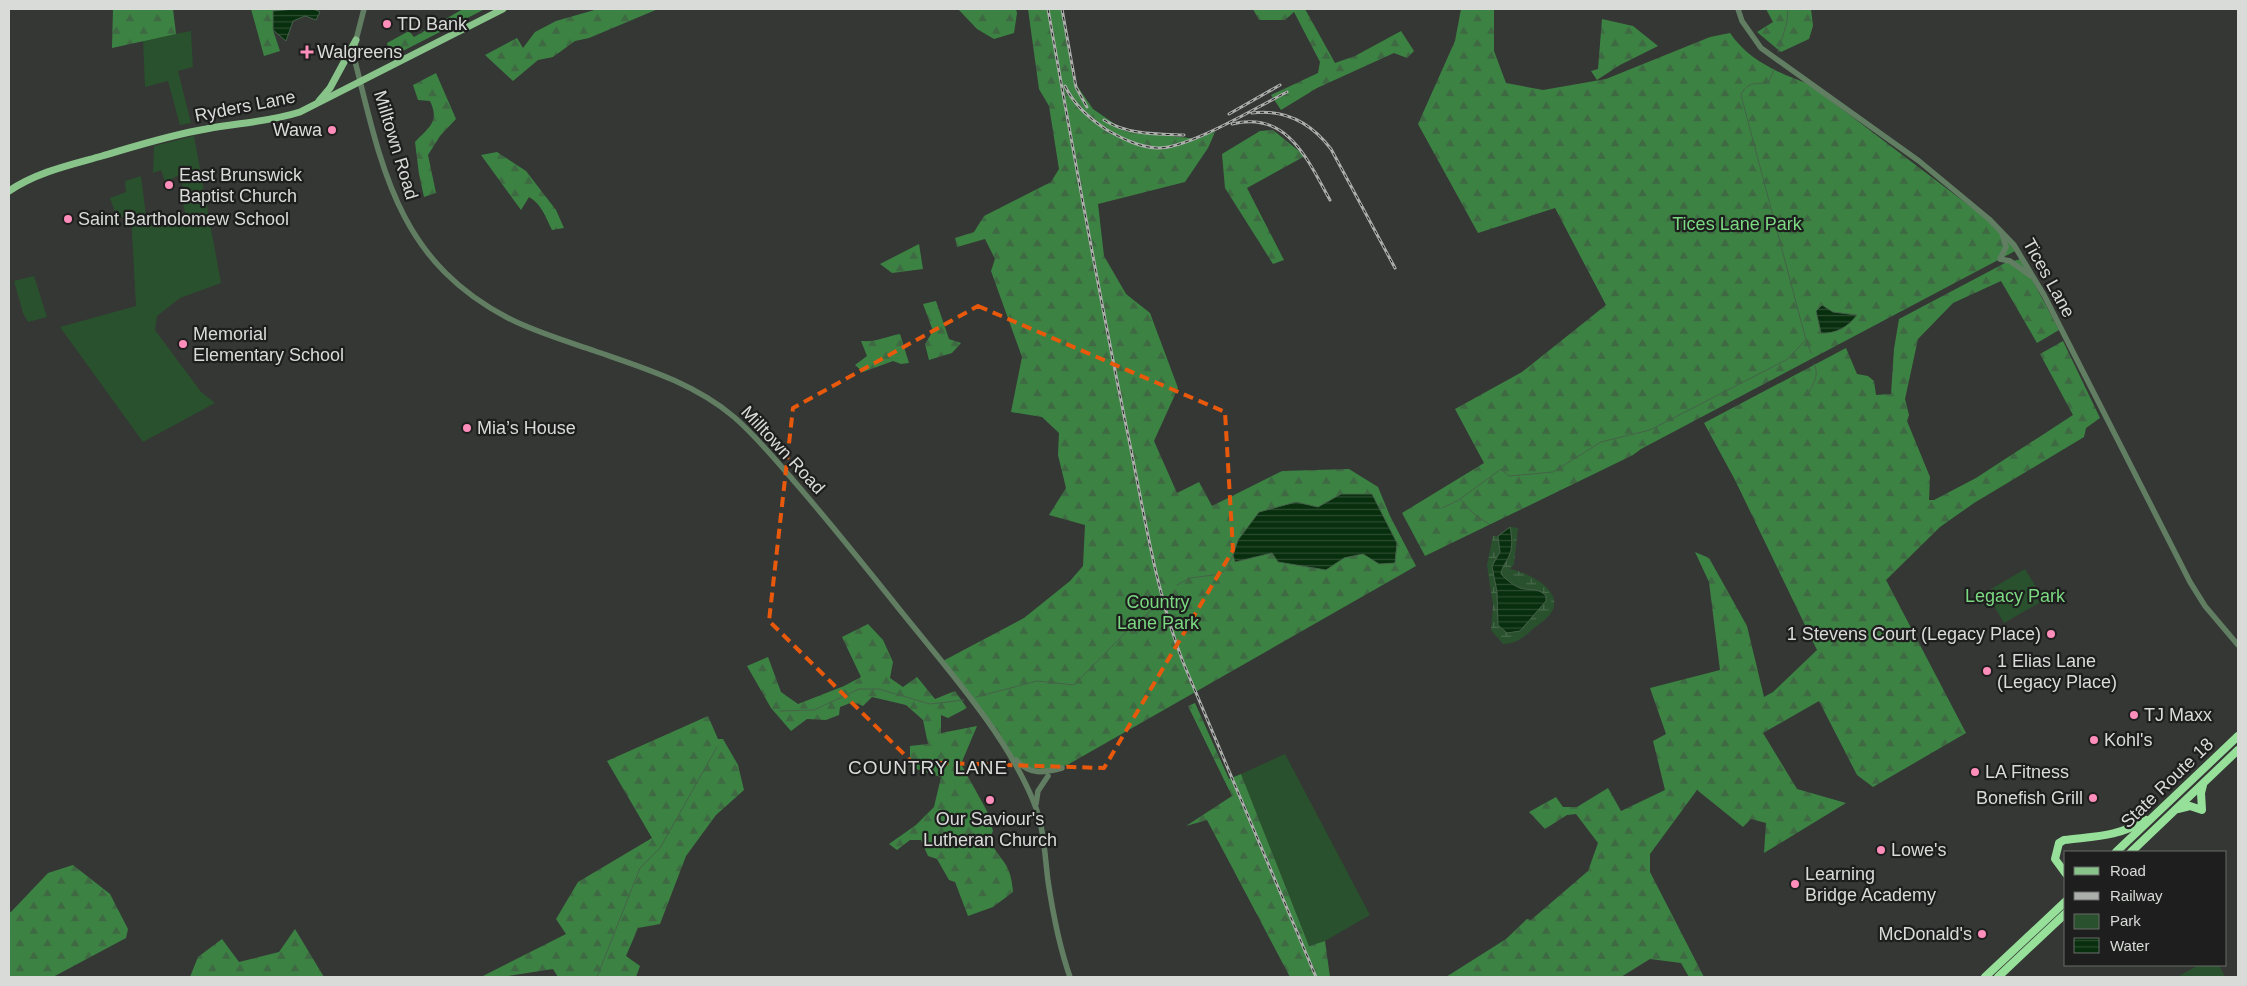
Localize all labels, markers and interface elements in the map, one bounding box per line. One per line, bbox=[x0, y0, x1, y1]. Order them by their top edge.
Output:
place label: TD Bank bbox=[397, 14, 468, 34]
marker: TD Bank bbox=[381, 18, 393, 30]
place label: Walgreens bbox=[317, 42, 402, 62]
marker: Walgreens bbox=[301, 46, 313, 58]
street label: Ryders Lane bbox=[193, 86, 297, 126]
street label: Milltown Road bbox=[370, 88, 422, 202]
place label: Wawa bbox=[273, 120, 323, 140]
marker: Wawa bbox=[326, 124, 338, 136]
place label: East Brunswick Baptist Church bbox=[179, 165, 303, 206]
marker: East Brunswick Baptist Church bbox=[163, 179, 175, 191]
place label: Saint Bartholomew School bbox=[78, 209, 289, 229]
marker: Saint Bartholomew School bbox=[62, 213, 74, 225]
park label: Tices Lane Park bbox=[1672, 214, 1803, 234]
street label: Tices Lane bbox=[2019, 235, 2079, 321]
place label: Memorial Elementary School bbox=[193, 324, 344, 365]
marker: Memorial Elementary School bbox=[177, 338, 189, 350]
street label: Milltown Road bbox=[737, 402, 829, 498]
place label: Mia’s House bbox=[477, 418, 576, 438]
marker: Mia’s House bbox=[461, 422, 473, 434]
park label: Legacy Park bbox=[1965, 586, 2066, 606]
park label: Country Lane Park bbox=[1117, 592, 1200, 633]
place label: 1 Stevens Court (Legacy Place) bbox=[1787, 624, 2041, 644]
marker: 1 Stevens Court (Legacy Place) bbox=[2045, 628, 2057, 640]
place label: 1 Elias Lane (Legacy Place) bbox=[1997, 651, 2117, 692]
marker: 1 Elias Lane (Legacy Place) bbox=[1981, 665, 1993, 677]
place label: TJ Maxx bbox=[2144, 705, 2212, 725]
marker: TJ Maxx bbox=[2128, 709, 2140, 721]
place label: Kohl's bbox=[2104, 730, 2152, 750]
marker: Kohl's bbox=[2088, 734, 2100, 746]
street label: State Route 18 bbox=[2117, 734, 2217, 832]
district label: COUNTRY LANE bbox=[848, 757, 1008, 778]
place label: LA Fitness bbox=[1985, 762, 2069, 782]
marker: LA Fitness bbox=[1969, 766, 1981, 778]
place label: Bonefish Grill bbox=[1976, 788, 2083, 808]
marker: Bonefish Grill bbox=[2087, 792, 2099, 804]
marker: Our Saviour's Lutheran Church bbox=[984, 794, 996, 806]
place label: Our Saviour's Lutheran Church bbox=[923, 809, 1057, 850]
place label: Lowe's bbox=[1891, 840, 1946, 860]
marker: Lowe's bbox=[1875, 844, 1887, 856]
legend bbox=[2064, 851, 2227, 966]
text: Road bbox=[2110, 862, 2146, 879]
place label: Learning Bridge Academy bbox=[1805, 864, 1936, 905]
marker: Learning Bridge Academy bbox=[1789, 878, 1801, 890]
text: Railway bbox=[2110, 887, 2163, 904]
text: Park bbox=[2110, 912, 2141, 929]
place label: McDonald's bbox=[1879, 924, 1972, 944]
marker: McDonald's bbox=[1976, 928, 1988, 940]
text: Water bbox=[2110, 937, 2149, 954]

